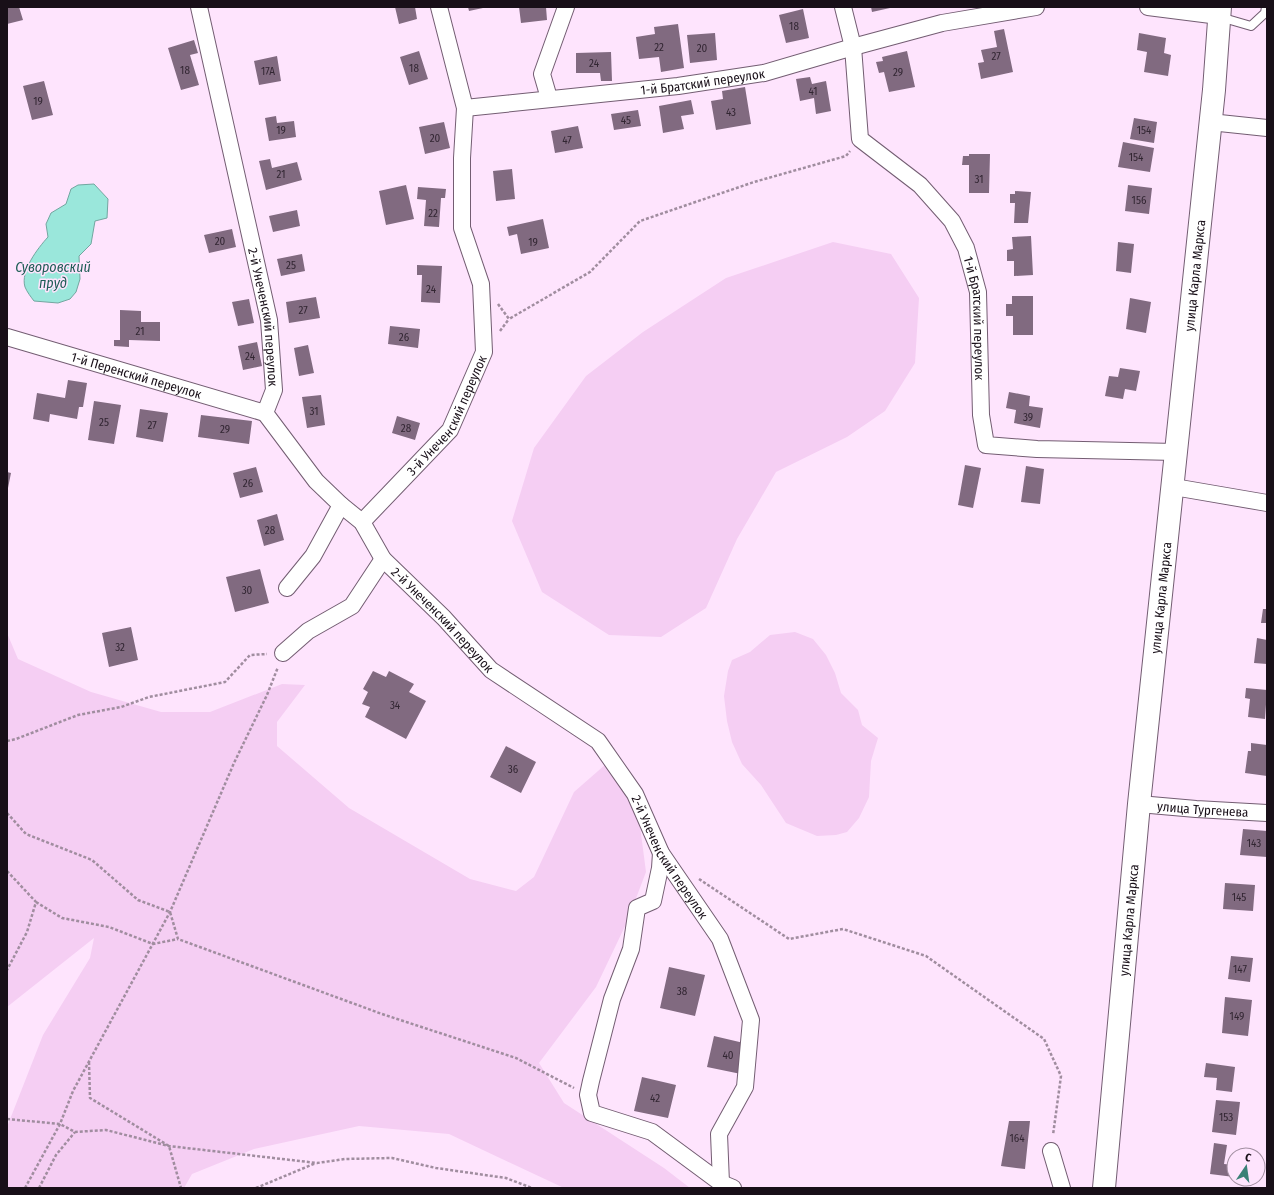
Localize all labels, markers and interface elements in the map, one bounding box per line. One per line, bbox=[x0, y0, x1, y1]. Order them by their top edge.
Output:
house number: 18 bbox=[789, 20, 799, 33]
house number: 22 bbox=[654, 41, 664, 54]
house number: 20 bbox=[697, 42, 708, 55]
house number: 27 bbox=[991, 50, 1001, 63]
house number: 24 bbox=[589, 57, 600, 70]
house number: 18 bbox=[409, 62, 419, 75]
house number: 18 bbox=[180, 64, 190, 77]
house number: 17А bbox=[261, 65, 275, 78]
street label: 1-й Братский переулок bbox=[640, 66, 766, 98]
house number: 29 bbox=[893, 66, 903, 79]
house number: 41 bbox=[808, 85, 818, 98]
house number: 19 bbox=[33, 95, 43, 108]
house number: 43 bbox=[726, 106, 736, 119]
house number: 45 bbox=[621, 114, 631, 127]
house number: 19 bbox=[276, 124, 286, 137]
house number: 154 bbox=[1137, 124, 1152, 137]
house number: 20 bbox=[430, 132, 441, 145]
house number: 47 bbox=[562, 134, 572, 147]
house number: 154 bbox=[1129, 151, 1144, 164]
house number: 21 bbox=[277, 168, 285, 181]
house number: 31 bbox=[975, 173, 984, 186]
house number: 156 bbox=[1132, 194, 1147, 207]
house number: 22 bbox=[428, 207, 438, 220]
street label: улица Карла Маркса bbox=[1182, 219, 1208, 332]
house number: 20 bbox=[215, 235, 226, 248]
house number: 19 bbox=[528, 236, 538, 249]
street label: 2-й Унеченский переулок bbox=[245, 246, 281, 387]
street label: 1-й Братский переулок bbox=[961, 255, 987, 381]
water label: Суворовский пруд bbox=[15, 259, 91, 292]
house number: 25 bbox=[286, 259, 296, 272]
house number: 24 bbox=[426, 283, 437, 296]
house number: 27 bbox=[298, 304, 308, 317]
house number: 21 bbox=[136, 325, 144, 338]
house number: 26 bbox=[399, 331, 410, 344]
street label: 1-й Перенский переулок bbox=[69, 349, 203, 402]
house number: 24 bbox=[245, 350, 256, 363]
street label: 3-й Унеченский переулок bbox=[404, 353, 490, 479]
house number: 31 bbox=[310, 405, 319, 418]
house number: 39 bbox=[1023, 411, 1033, 424]
house number: 25 bbox=[99, 416, 109, 429]
house number: 27 bbox=[147, 419, 157, 432]
house number: 28 bbox=[401, 422, 412, 435]
house number: 29 bbox=[220, 423, 230, 436]
house number: 26 bbox=[243, 477, 254, 490]
house number: 28 bbox=[265, 524, 276, 537]
street label: улица Карла Маркса bbox=[1148, 541, 1174, 654]
street label: 2-й Унеченский переулок bbox=[388, 564, 496, 676]
house number: 30 bbox=[242, 584, 253, 597]
house number: 32 bbox=[115, 641, 125, 654]
house number: 34 bbox=[390, 699, 401, 712]
house number: 36 bbox=[508, 763, 519, 776]
street label: 2-й Унеченский переулок bbox=[628, 793, 711, 922]
street label: улица Тургенева bbox=[1157, 799, 1249, 820]
house number: 143 bbox=[1247, 837, 1261, 850]
street label: улица Карла Маркса bbox=[1116, 864, 1141, 977]
house number: 145 bbox=[1232, 891, 1246, 904]
house number: 147 bbox=[1233, 963, 1247, 976]
house number: 38 bbox=[677, 985, 688, 998]
house number: 149 bbox=[1230, 1010, 1244, 1023]
house number: 40 bbox=[722, 1049, 734, 1062]
house number: 42 bbox=[650, 1092, 660, 1105]
house number: 153 bbox=[1219, 1111, 1233, 1124]
house number: 164 bbox=[1009, 1132, 1025, 1145]
north arrow bbox=[1226, 1147, 1266, 1187]
text: С bbox=[1244, 1151, 1253, 1165]

